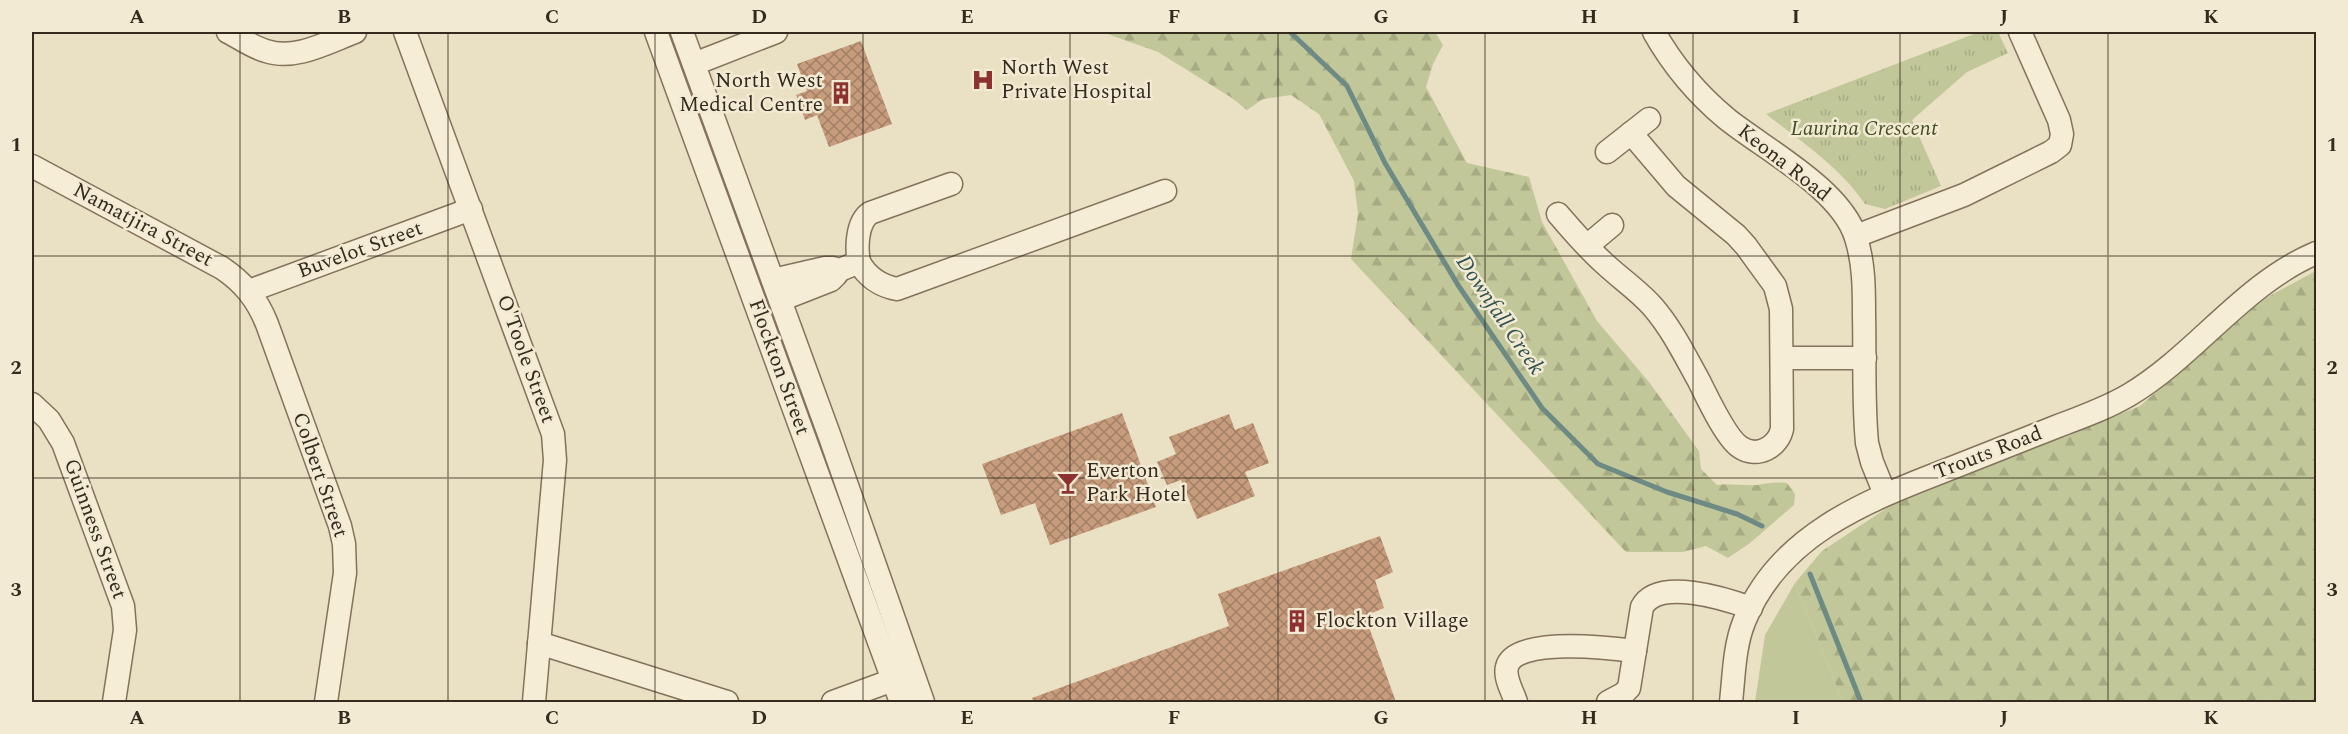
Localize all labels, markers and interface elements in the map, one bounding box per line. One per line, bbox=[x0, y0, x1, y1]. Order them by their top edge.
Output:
text: A bbox=[129, 2, 145, 32]
text: B bbox=[337, 2, 351, 32]
text: C bbox=[545, 2, 559, 32]
text: D bbox=[751, 2, 767, 32]
text: E bbox=[960, 2, 974, 32]
text: F bbox=[1168, 2, 1180, 32]
text: G bbox=[1373, 2, 1389, 32]
text: H bbox=[1581, 2, 1597, 32]
text: I bbox=[1792, 2, 1800, 32]
text: J bbox=[2000, 2, 2008, 32]
text: K bbox=[2203, 2, 2219, 32]
place label: North West Private Hospital bbox=[1001, 52, 1152, 108]
place label: North West Medical Centre bbox=[679, 65, 823, 121]
hospital icon: North West Private Hospital bbox=[970, 67, 996, 93]
building icon: North West Medical Centre bbox=[828, 80, 854, 106]
park label: Laurina Crescent bbox=[1791, 113, 1938, 145]
street label: Keona Road bbox=[1730, 116, 1838, 210]
text: 1 bbox=[10, 130, 22, 160]
text: 1 bbox=[2326, 130, 2338, 160]
street label: Namatjira Street bbox=[67, 175, 219, 275]
street label: Buvelot Street bbox=[293, 213, 427, 287]
water label: Downfall Creek bbox=[1447, 248, 1553, 382]
street label: O'Toole Street bbox=[488, 290, 564, 428]
street label: Flockton Street bbox=[740, 294, 818, 440]
text: 2 bbox=[10, 353, 22, 383]
text: 2 bbox=[2326, 353, 2338, 383]
street label: Colbert Street bbox=[284, 408, 356, 542]
street label: Trouts Road bbox=[1929, 418, 2047, 488]
street label: Guinness Street bbox=[55, 454, 135, 604]
place label: Everton Park Hotel bbox=[1086, 455, 1187, 511]
bar icon: Everton Park Hotel bbox=[1055, 470, 1081, 496]
text: 3 bbox=[10, 575, 22, 605]
text: 3 bbox=[2326, 575, 2338, 605]
place label: Flockton Village bbox=[1315, 605, 1469, 637]
building icon: Flockton Village bbox=[1284, 608, 1310, 634]
text: A bbox=[129, 703, 145, 733]
text: B bbox=[337, 703, 351, 733]
text: C bbox=[545, 703, 559, 733]
text: D bbox=[751, 703, 767, 733]
text: E bbox=[960, 703, 974, 733]
text: F bbox=[1168, 703, 1180, 733]
text: G bbox=[1373, 703, 1389, 733]
text: H bbox=[1581, 703, 1597, 733]
text: I bbox=[1792, 703, 1800, 733]
text: J bbox=[2000, 703, 2008, 733]
text: K bbox=[2203, 703, 2219, 733]

